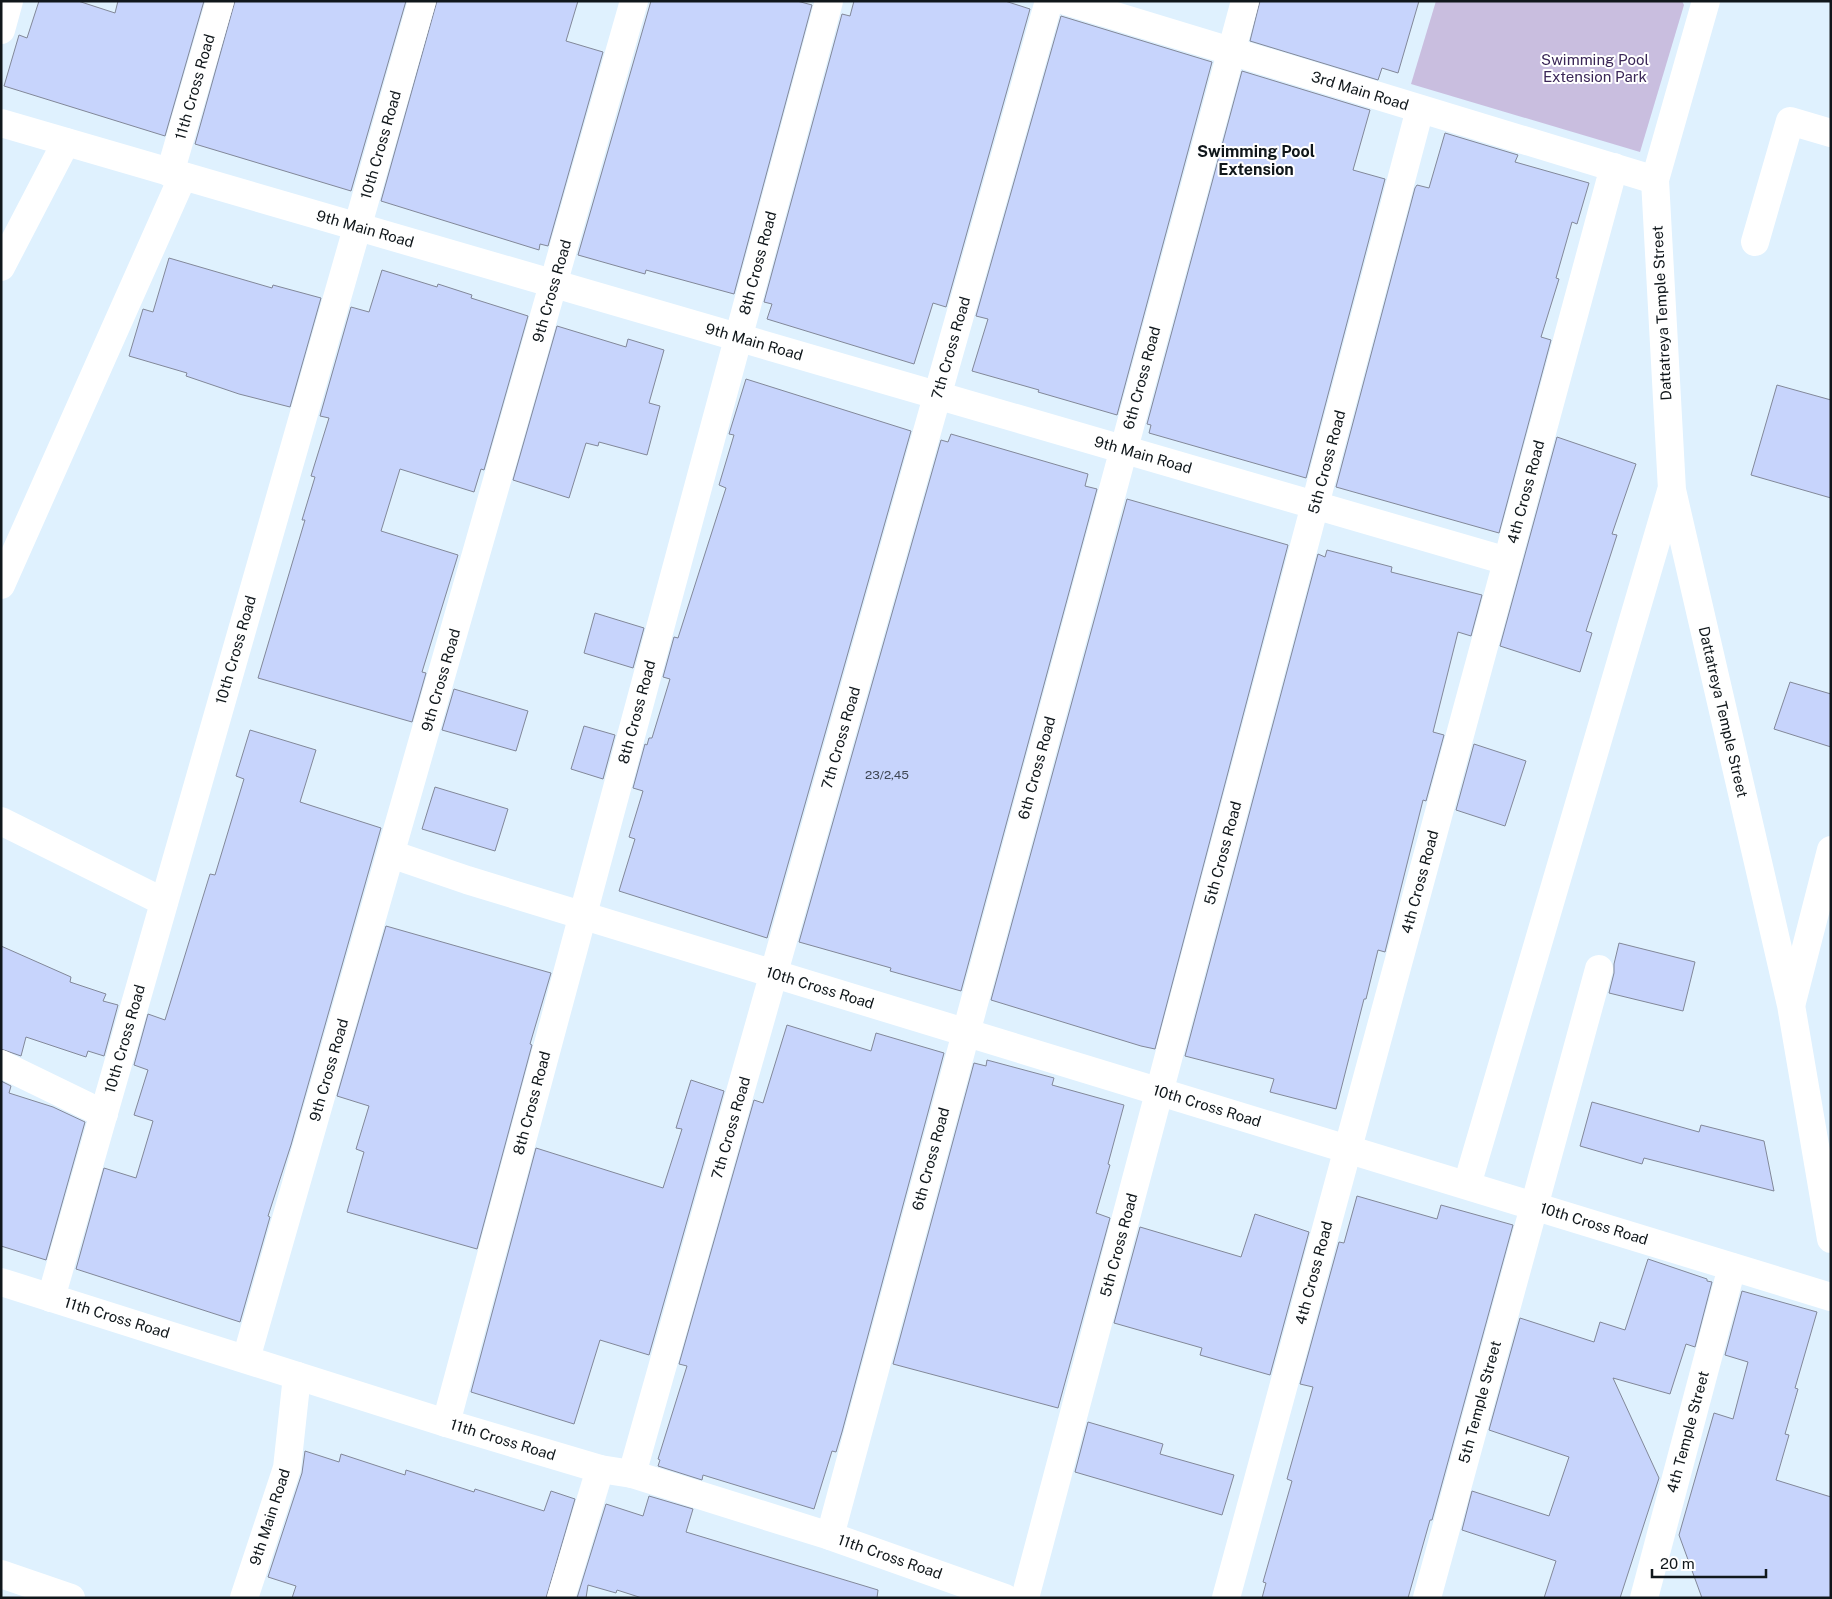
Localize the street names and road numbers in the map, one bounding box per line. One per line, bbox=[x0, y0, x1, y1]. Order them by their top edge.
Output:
street label: 11th Cross Road bbox=[171, 32, 218, 142]
street label: 3rd Main Road bbox=[1309, 68, 1411, 113]
street label: 10th Cross Road bbox=[357, 89, 404, 201]
street label: 9th Main Road bbox=[314, 206, 416, 251]
street label: 8th Cross Road bbox=[736, 209, 780, 317]
street label: Dattatreya Temple Street bbox=[1648, 225, 1675, 401]
street label: 9th Cross Road bbox=[529, 237, 574, 344]
street label: 7th Cross Road bbox=[928, 295, 973, 401]
street label: 9th Main Road bbox=[703, 319, 805, 364]
street label: 6th Cross Road bbox=[1120, 324, 1163, 431]
street label: 5th Cross Road bbox=[1305, 408, 1349, 516]
street label: 9th Main Road bbox=[1092, 432, 1194, 477]
street label: 4th Cross Road bbox=[1504, 438, 1547, 545]
street label: 10th Cross Road bbox=[212, 594, 259, 706]
street label: Dattatreya Temple Street bbox=[1695, 625, 1752, 799]
street label: 9th Cross Road bbox=[418, 626, 463, 733]
street label: 8th Cross Road bbox=[615, 658, 659, 766]
street label: 7th Cross Road bbox=[818, 685, 863, 791]
street label: 6th Cross Road bbox=[1015, 714, 1058, 821]
street label: 5th Cross Road bbox=[1201, 799, 1245, 907]
street label: 4th Cross Road bbox=[1398, 828, 1441, 935]
street label: 10th Cross Road bbox=[764, 963, 876, 1012]
street label: 10th Cross Road bbox=[101, 983, 148, 1095]
street label: 9th Cross Road bbox=[306, 1016, 351, 1123]
street label: 8th Cross Road bbox=[510, 1049, 554, 1157]
street label: 7th Cross Road bbox=[708, 1075, 753, 1181]
street label: 10th Cross Road bbox=[1151, 1081, 1263, 1130]
street label: 6th Cross Road bbox=[909, 1105, 952, 1212]
street label: 5th Cross Road bbox=[1097, 1191, 1141, 1299]
street label: 10th Cross Road bbox=[1538, 1199, 1650, 1248]
street label: 4th Cross Road bbox=[1292, 1219, 1335, 1326]
street label: 11th Cross Road bbox=[62, 1293, 172, 1342]
street label: 5th Temple Street bbox=[1455, 1339, 1504, 1465]
street label: 4th Temple Street bbox=[1663, 1369, 1712, 1495]
street label: 11th Cross Road bbox=[448, 1415, 558, 1464]
street label: 9th Main Road bbox=[246, 1466, 293, 1567]
street label: 11th Cross Road bbox=[836, 1531, 945, 1582]

